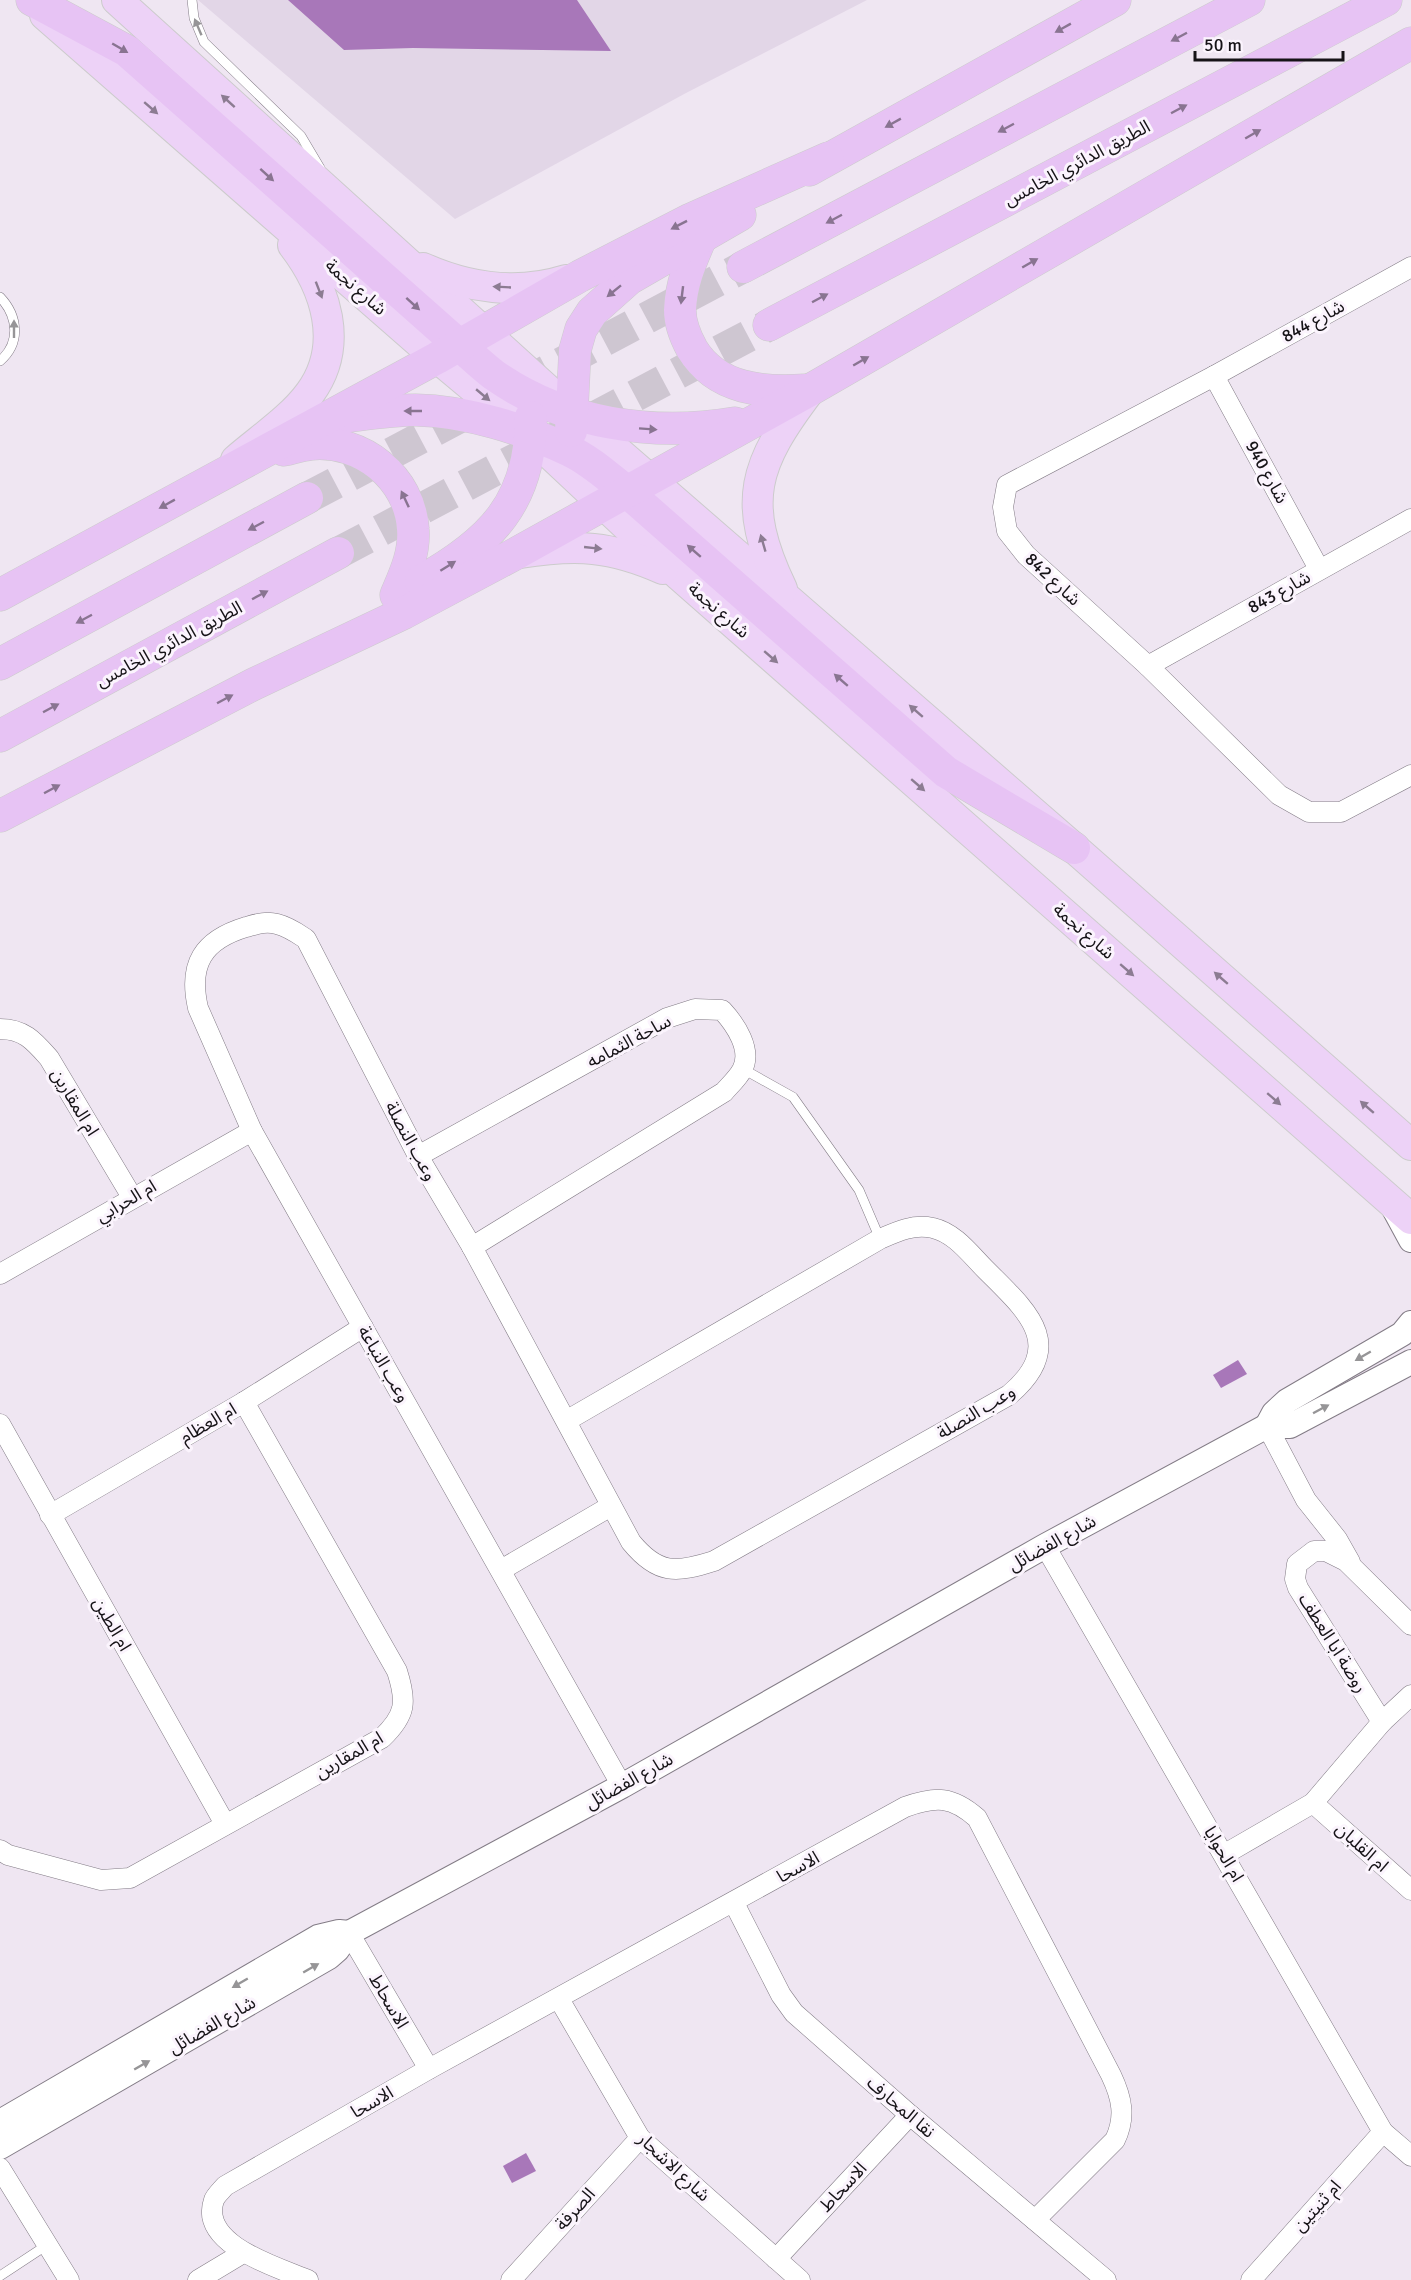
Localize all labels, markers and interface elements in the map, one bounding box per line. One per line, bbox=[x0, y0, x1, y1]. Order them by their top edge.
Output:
one-way arrow bbox=[193, 18, 203, 36]
one-way arrow bbox=[1055, 23, 1072, 33]
scale bar bbox=[1195, 24, 1344, 62]
one-way arrow bbox=[1170, 32, 1187, 42]
text: 50 m bbox=[1204, 34, 1242, 56]
one-way arrow bbox=[112, 42, 128, 53]
one-way arrow bbox=[221, 95, 236, 108]
one-way arrow bbox=[143, 101, 158, 114]
one-way arrow bbox=[1171, 104, 1188, 114]
street label: الطريق الدائري الخامس bbox=[1000, 115, 1155, 213]
one-way arrow bbox=[884, 117, 901, 127]
one-way arrow bbox=[998, 123, 1015, 133]
one-way arrow bbox=[1245, 129, 1262, 139]
one-way arrow bbox=[260, 168, 275, 182]
one-way arrow bbox=[825, 214, 842, 224]
one-way arrow bbox=[670, 220, 687, 230]
street label: شارع نجمة bbox=[319, 254, 391, 322]
one-way arrow bbox=[1022, 258, 1039, 268]
one-way arrow bbox=[315, 281, 325, 299]
one-way arrow bbox=[493, 283, 512, 292]
one-way arrow bbox=[606, 284, 622, 297]
one-way arrow bbox=[677, 285, 686, 304]
one-way arrow bbox=[812, 293, 829, 303]
street label: شارع 844 bbox=[1278, 295, 1350, 350]
one-way arrow bbox=[405, 298, 421, 311]
one-way arrow bbox=[9, 319, 19, 338]
one-way arrow bbox=[853, 355, 869, 366]
one-way arrow bbox=[475, 388, 490, 401]
one-way arrow bbox=[404, 406, 423, 416]
one-way arrow bbox=[639, 424, 658, 433]
street label: شارع 940 bbox=[1238, 437, 1293, 509]
one-way arrow bbox=[401, 491, 410, 508]
one-way arrow bbox=[158, 499, 175, 509]
one-way arrow bbox=[247, 521, 264, 531]
one-way arrow bbox=[758, 534, 767, 552]
one-way arrow bbox=[584, 543, 603, 553]
one-way arrow bbox=[687, 545, 702, 558]
street label: شارع 842 bbox=[1019, 548, 1085, 613]
one-way arrow bbox=[439, 560, 456, 571]
street label: شارع 843 bbox=[1244, 566, 1316, 621]
street label: شارع نجمة bbox=[682, 577, 754, 645]
one-way arrow bbox=[251, 590, 268, 600]
street label: الطريق الدائري الخامس bbox=[92, 596, 247, 694]
one-way arrow bbox=[75, 614, 92, 624]
one-way arrow bbox=[764, 650, 779, 663]
one-way arrow bbox=[833, 673, 848, 687]
one-way arrow bbox=[216, 694, 233, 704]
one-way arrow bbox=[43, 703, 60, 713]
one-way arrow bbox=[909, 704, 924, 718]
one-way arrow bbox=[910, 778, 925, 791]
one-way arrow bbox=[44, 784, 61, 794]
street label: شارع نجمة bbox=[1047, 898, 1119, 966]
one-way arrow bbox=[1119, 963, 1134, 976]
one-way arrow bbox=[1214, 972, 1229, 985]
street label: ساحة الثمامه bbox=[583, 1010, 675, 1072]
street label: ام المقارين bbox=[44, 1064, 104, 1141]
one-way arrow bbox=[1266, 1092, 1282, 1105]
street label: وعب النصلة bbox=[380, 1098, 442, 1184]
one-way arrow bbox=[1360, 1101, 1375, 1114]
street label: ام الحرابي bbox=[92, 1175, 162, 1230]
street label: وعب النباعة bbox=[353, 1322, 415, 1406]
one-way arrow bbox=[1355, 1351, 1371, 1362]
street label: وعب النصلة bbox=[933, 1380, 1019, 1444]
street label: ام العظام bbox=[176, 1398, 242, 1451]
one-way arrow bbox=[1313, 1404, 1330, 1414]
street label: شارع الفضائل bbox=[1004, 1510, 1101, 1579]
street label: روضة ابا العطف bbox=[1294, 1589, 1372, 1697]
street label: ام الطين bbox=[85, 1593, 136, 1656]
street label: ام المقارين bbox=[311, 1727, 389, 1786]
street label: شارع الفضائل bbox=[581, 1748, 678, 1817]
street label: ام القلبان bbox=[1329, 1817, 1393, 1879]
street label: ام الحوايا bbox=[1197, 1822, 1249, 1887]
street label: الاسحا bbox=[773, 1846, 823, 1888]
one-way arrow bbox=[302, 1963, 319, 1973]
street label: الاسحاط bbox=[365, 1970, 413, 2032]
one-way arrow bbox=[232, 1977, 248, 1988]
street label: شارع الفضائل bbox=[164, 1991, 261, 2061]
one-way arrow bbox=[134, 2060, 151, 2070]
street label: نقا المحارف bbox=[863, 2072, 939, 2142]
street label: الاسحا bbox=[347, 2081, 397, 2123]
street label: شارع الاشجار bbox=[630, 2127, 715, 2208]
street label: الاسحاط bbox=[815, 2158, 871, 2216]
street label: ام ثنيتين bbox=[1288, 2176, 1348, 2238]
street label: الصرفة bbox=[550, 2183, 600, 2235]

